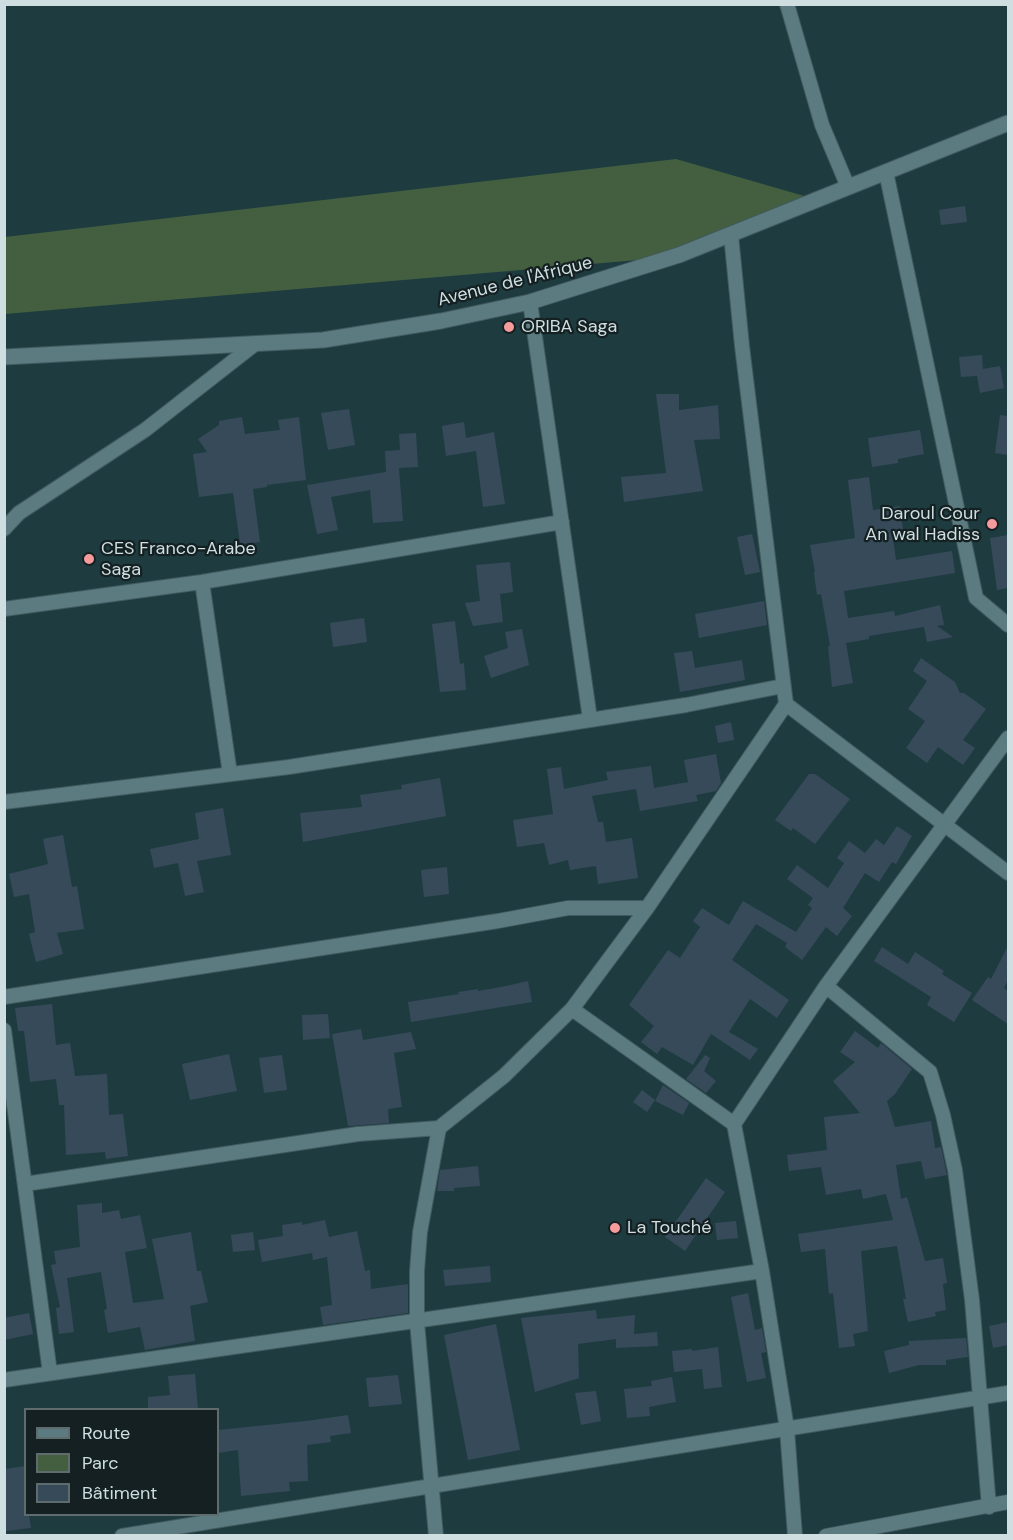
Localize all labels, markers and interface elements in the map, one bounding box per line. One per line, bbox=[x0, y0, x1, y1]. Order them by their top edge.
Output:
street label: Avenue de l'Afrique bbox=[435, 252, 595, 312]
place label: ORIBA Saga bbox=[521, 316, 617, 338]
marker: ORIBA Saga bbox=[502, 320, 516, 334]
place label: Daroul Cour An wal Hadiss bbox=[865, 503, 980, 546]
marker: Daroul Cour An wal Hadiss bbox=[985, 517, 999, 531]
place label: CES Franco-Arabe Saga bbox=[101, 538, 256, 580]
marker: CES Franco-Arabe Saga bbox=[82, 552, 96, 566]
place label: La Touché bbox=[627, 1217, 711, 1239]
marker: La Touché bbox=[608, 1221, 622, 1235]
legend bbox=[24, 1408, 219, 1516]
text: Route bbox=[82, 1421, 130, 1445]
text: Parc bbox=[82, 1451, 118, 1475]
text: Bâtiment bbox=[82, 1481, 157, 1505]

